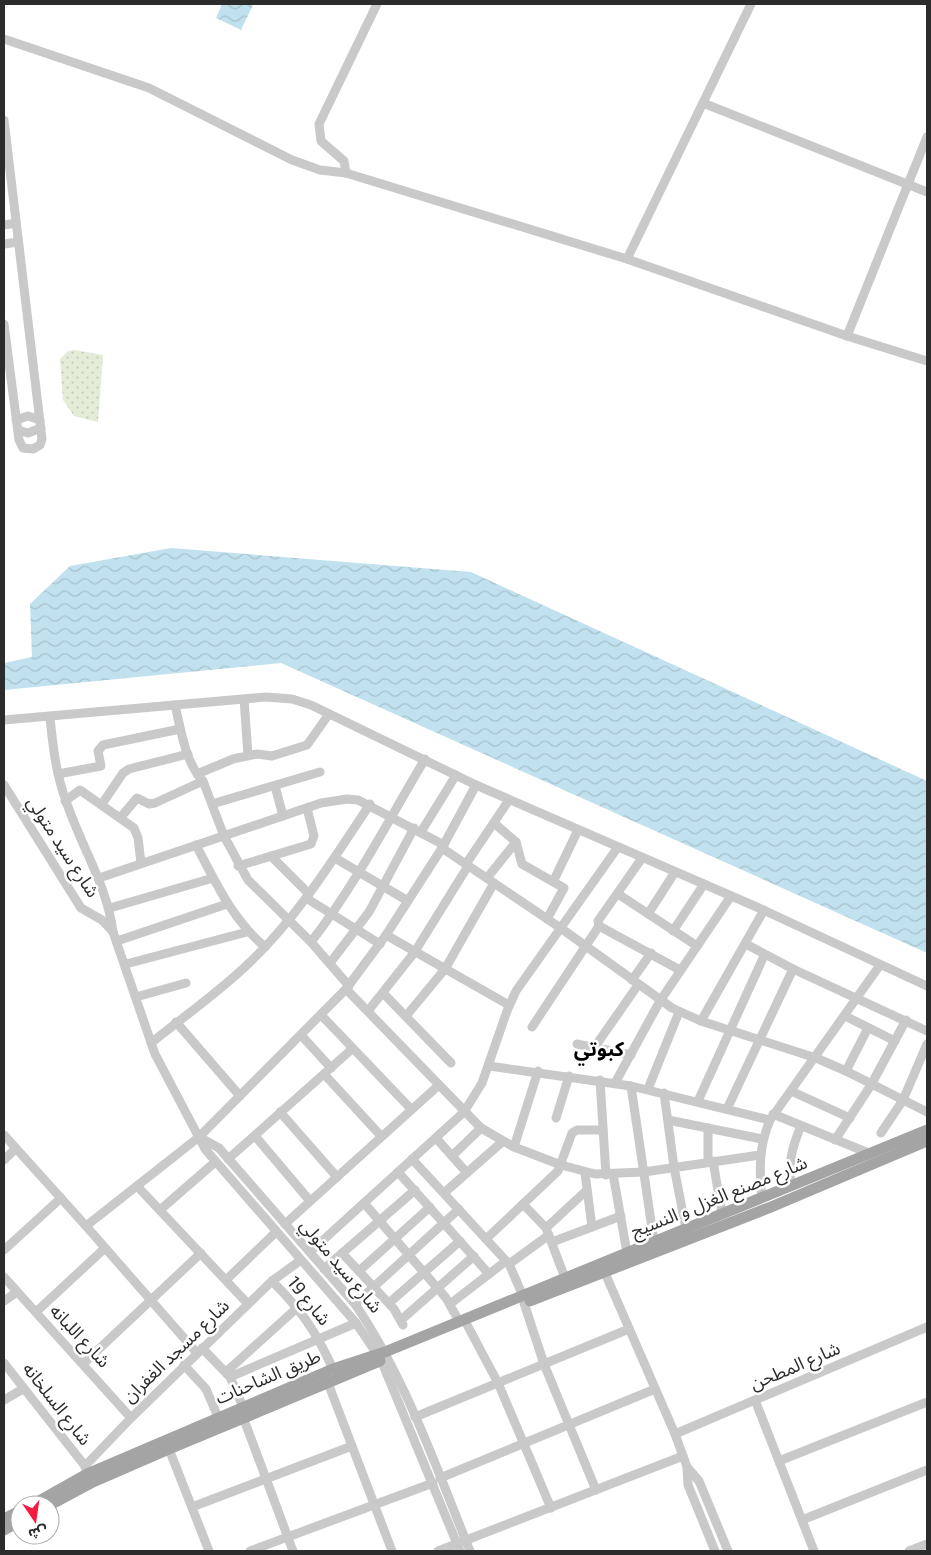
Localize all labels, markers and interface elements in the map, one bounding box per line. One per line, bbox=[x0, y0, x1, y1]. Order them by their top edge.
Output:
street label: شارع سيد متولي bbox=[20, 792, 105, 903]
district label: كبوتي bbox=[574, 1036, 625, 1066]
street label: شارع مصنع الغزل و النسيج bbox=[627, 1151, 812, 1245]
street label: شارع سيد متولي bbox=[293, 1214, 388, 1319]
street label: شارع 19 bbox=[280, 1271, 336, 1332]
street label: شارع مسجد الغفران bbox=[118, 1294, 236, 1410]
street label: شارع اللبانه bbox=[43, 1299, 116, 1374]
street label: شارع المطحن bbox=[746, 1336, 845, 1398]
street label: طريق الشاحنات bbox=[212, 1344, 324, 1409]
street label: شارع السلخانه bbox=[15, 1358, 97, 1452]
north arrow bbox=[10, 1495, 60, 1545]
text: ش bbox=[27, 1523, 49, 1544]

